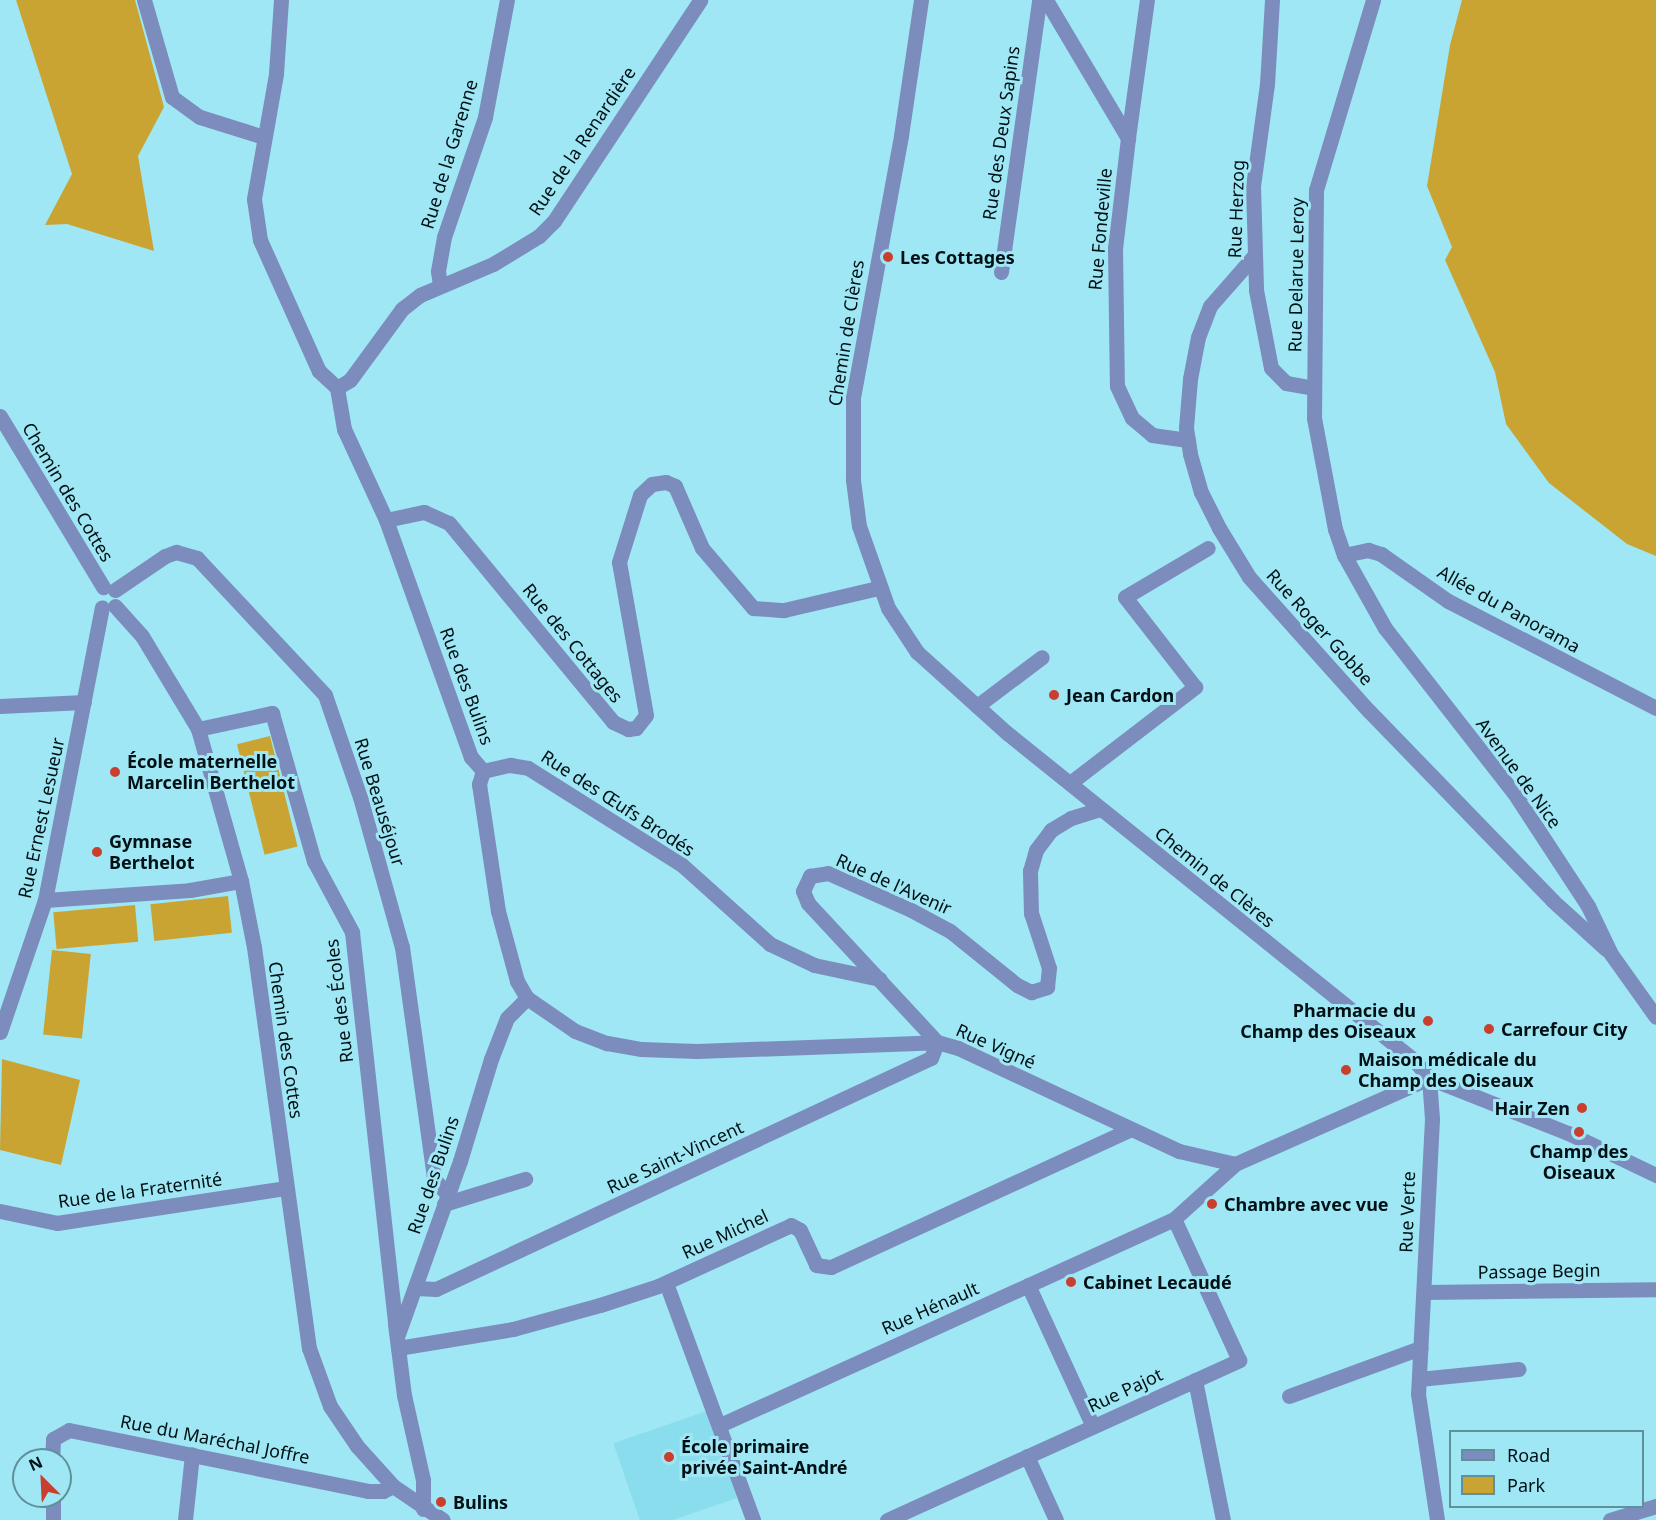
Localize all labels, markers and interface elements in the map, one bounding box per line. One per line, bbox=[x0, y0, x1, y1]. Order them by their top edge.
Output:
street label: Rue des Deux Sapins bbox=[978, 44, 1024, 222]
street label: Rue de la Renardière bbox=[524, 62, 640, 220]
street label: Rue de la Garenne bbox=[416, 77, 482, 231]
street label: Rue Herzog bbox=[1223, 159, 1249, 259]
street label: Rue Fondeville bbox=[1084, 167, 1116, 291]
street label: Rue Delarue Leroy bbox=[1284, 197, 1308, 353]
place label: Les Cottages bbox=[900, 246, 1015, 268]
marker: Les Cottages bbox=[881, 250, 895, 264]
street label: Chemin de Clères bbox=[824, 258, 868, 408]
street label: Chemin des Cottes bbox=[18, 419, 118, 565]
street label: Allée du Panorama bbox=[1434, 561, 1584, 657]
street label: Rue Roger Gobbe bbox=[1262, 564, 1378, 690]
street label: Rue des Cottages bbox=[518, 579, 628, 707]
street label: Rue des Bulins bbox=[436, 624, 498, 748]
place label: Jean Cardon bbox=[1066, 684, 1174, 706]
marker: Jean Cardon bbox=[1047, 688, 1061, 702]
street label: Avenue de Nice bbox=[1472, 714, 1566, 832]
street label: Rue Beauséjour bbox=[350, 735, 410, 869]
street label: Rue Ernest Lesueur bbox=[13, 736, 69, 900]
street label: Rue des Œufs Brodés bbox=[537, 745, 699, 861]
place label: École maternelle Marcelin Berthelot bbox=[127, 751, 295, 794]
marker: École maternelle Marcelin Berthelot bbox=[108, 765, 122, 779]
street label: Chemin de Clères bbox=[1151, 822, 1279, 932]
place label: Gymnase Berthelot bbox=[109, 831, 194, 874]
marker: Gymnase Berthelot bbox=[90, 845, 104, 859]
street label: Rue de l'Avenir bbox=[833, 849, 955, 919]
street label: Rue des Écoles bbox=[321, 938, 357, 1064]
street label: Chemin des Cottes bbox=[264, 960, 308, 1120]
place label: Pharmacie du Champ des Oiseaux bbox=[1240, 1000, 1416, 1042]
marker: Pharmacie du Champ des Oiseaux bbox=[1421, 1014, 1435, 1028]
place label: Carrefour City bbox=[1501, 1018, 1627, 1040]
street label: Rue Vigné bbox=[953, 1019, 1039, 1073]
marker: Carrefour City bbox=[1482, 1022, 1496, 1036]
place label: Maison médicale du Champ des Oiseaux bbox=[1358, 1049, 1537, 1092]
marker: Maison médicale du Champ des Oiseaux bbox=[1339, 1063, 1353, 1077]
place label: Hair Zen bbox=[1494, 1097, 1570, 1119]
marker: Hair Zen bbox=[1575, 1101, 1589, 1115]
street label: Rue des Bulins bbox=[403, 1113, 463, 1237]
street label: Rue Saint-Vincent bbox=[603, 1116, 747, 1198]
marker: Champ des Oiseaux bbox=[1572, 1125, 1586, 1139]
place label: Champ des Oiseaux bbox=[1530, 1141, 1628, 1184]
street label: Rue de la Fraternité bbox=[57, 1168, 223, 1212]
street label: Rue Verte bbox=[1395, 1171, 1419, 1253]
place label: Chambre avec vue bbox=[1224, 1193, 1389, 1215]
marker: Chambre avec vue bbox=[1205, 1197, 1219, 1211]
street label: Rue Michel bbox=[678, 1205, 772, 1263]
street label: Passage Begin bbox=[1477, 1259, 1601, 1283]
place label: Cabinet Lecaudé bbox=[1083, 1271, 1232, 1293]
marker: Cabinet Lecaudé bbox=[1064, 1275, 1078, 1289]
street label: Rue Hénault bbox=[878, 1277, 982, 1339]
street label: Rue Pajot bbox=[1084, 1363, 1166, 1417]
street label: Rue du Maréchal Joffre bbox=[119, 1410, 311, 1468]
legend bbox=[1449, 1430, 1644, 1508]
place label: École primaire privée Saint-André bbox=[681, 1436, 848, 1478]
text: Road bbox=[1507, 1443, 1550, 1467]
north arrow bbox=[12, 1448, 72, 1508]
marker: École primaire privée Saint-André bbox=[662, 1450, 676, 1464]
text: N bbox=[25, 1451, 46, 1476]
text: Park bbox=[1507, 1473, 1545, 1497]
place label: Bulins bbox=[453, 1491, 508, 1513]
marker: Bulins bbox=[434, 1495, 448, 1509]

